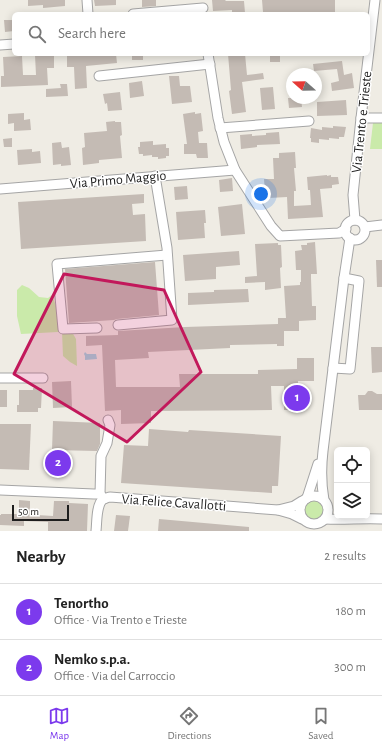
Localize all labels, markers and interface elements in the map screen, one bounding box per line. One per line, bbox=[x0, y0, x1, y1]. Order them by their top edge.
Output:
search box bbox=[12, 12, 370, 56]
icon: search bbox=[26, 23, 48, 45]
text: Search here bbox=[58, 26, 126, 41]
north arrow bbox=[286, 68, 322, 104]
street label: Via Trento e Trieste bbox=[350, 70, 374, 174]
street label: Via Primo Maggio bbox=[69, 169, 167, 191]
your location bbox=[251, 184, 271, 204]
pin: 1 bbox=[284, 383, 310, 413]
map controls bbox=[334, 447, 370, 519]
button: locate bbox=[334, 447, 370, 483]
pin: 2 bbox=[45, 448, 71, 478]
button: layers bbox=[334, 483, 370, 519]
street label: Via Felice Cavallotti bbox=[121, 492, 227, 514]
scale bar bbox=[12, 503, 69, 522]
text: 50 m bbox=[18, 506, 39, 517]
text: Nearby bbox=[16, 548, 66, 565]
text: 2 results bbox=[324, 550, 366, 563]
text: Tenortho bbox=[54, 596, 109, 611]
text: 1 bbox=[27, 605, 31, 618]
text: 180 m bbox=[336, 605, 366, 618]
text: Office · Via Trento e Trieste bbox=[54, 614, 187, 627]
text: Nemko s.p.a. bbox=[54, 652, 130, 667]
text: 2 bbox=[26, 661, 32, 674]
text: 300 m bbox=[334, 661, 366, 674]
text: Office · Via del Carroccio bbox=[54, 670, 175, 683]
tab: Map bbox=[48, 705, 70, 742]
tab: Directions bbox=[167, 705, 211, 742]
tab: Saved bbox=[308, 705, 333, 742]

